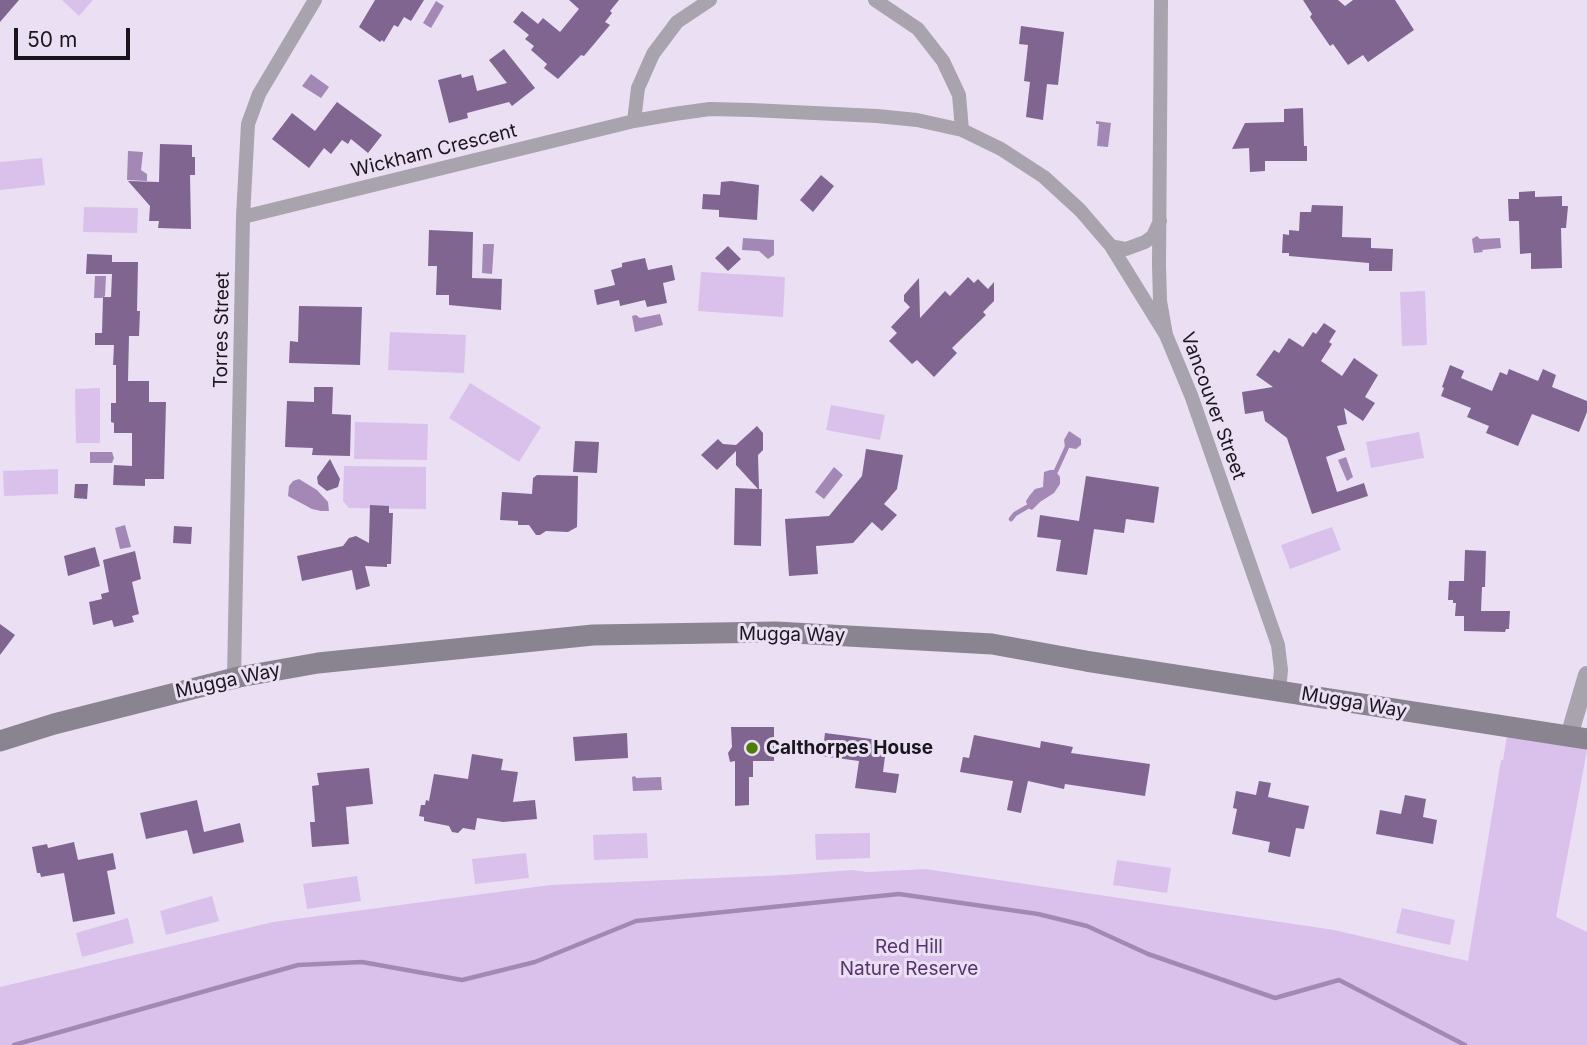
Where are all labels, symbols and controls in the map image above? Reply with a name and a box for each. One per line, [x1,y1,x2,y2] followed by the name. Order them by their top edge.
[18,14,133,58] scale bar
[27,27,77,52] text: 50 m
[349,119,519,183] street label: Wickham Crescent
[210,272,234,388] street label: Torres Street
[1176,329,1250,483] street label: Vancouver Street
[739,623,845,647] street label: Mugga Way
[174,659,282,703] street label: Mugga Way
[1300,683,1408,723] street label: Mugga Way
[766,737,933,759] place label: Calthorpes House
[744,740,760,756] marker: Calthorpes House
[840,936,978,980] park label: Red Hill Nature Reserve

